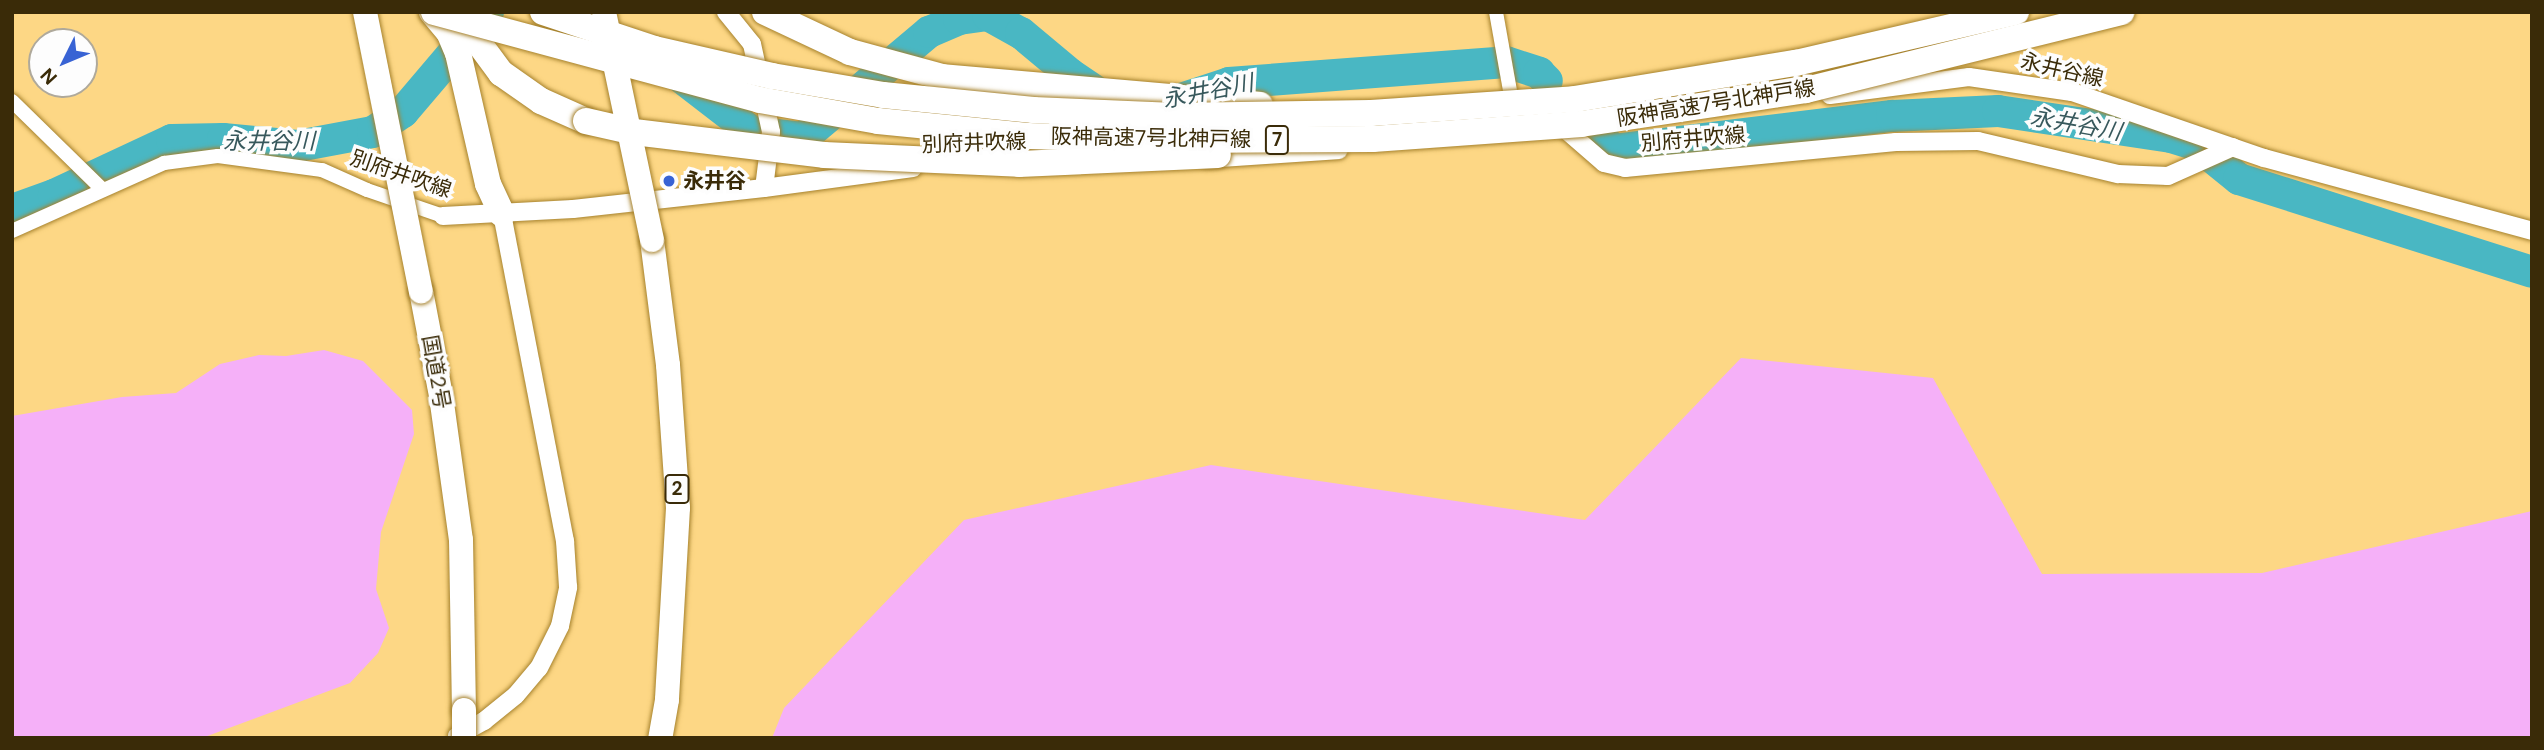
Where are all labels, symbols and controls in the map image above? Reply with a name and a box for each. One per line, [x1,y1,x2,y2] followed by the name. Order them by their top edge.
[28,28,98,98] north arrow
[2018,48,2106,92] street label: 永井谷線
[35,63,63,90] text: N
[1160,69,1256,113] water label: 永井谷川
[1615,75,1817,131] street label: 阪神高速7号北神戸線
[2028,102,2124,146] water label: 永井谷川
[1640,122,1746,156] street label: 別府井吹線
[1051,124,1251,152] street label: 阪神高速7号北神戸線
[1265,124,1289,156] road number: 7
[223,127,315,155] water label: 永井谷川
[921,129,1027,157] street label: 別府井吹線
[347,145,455,203] street label: 別府井吹線
[683,168,746,194] place label: 永井谷
[661,173,677,189] marker: 永井谷
[417,333,455,411] street label: 国道2号
[663,474,691,504] road number: 2

